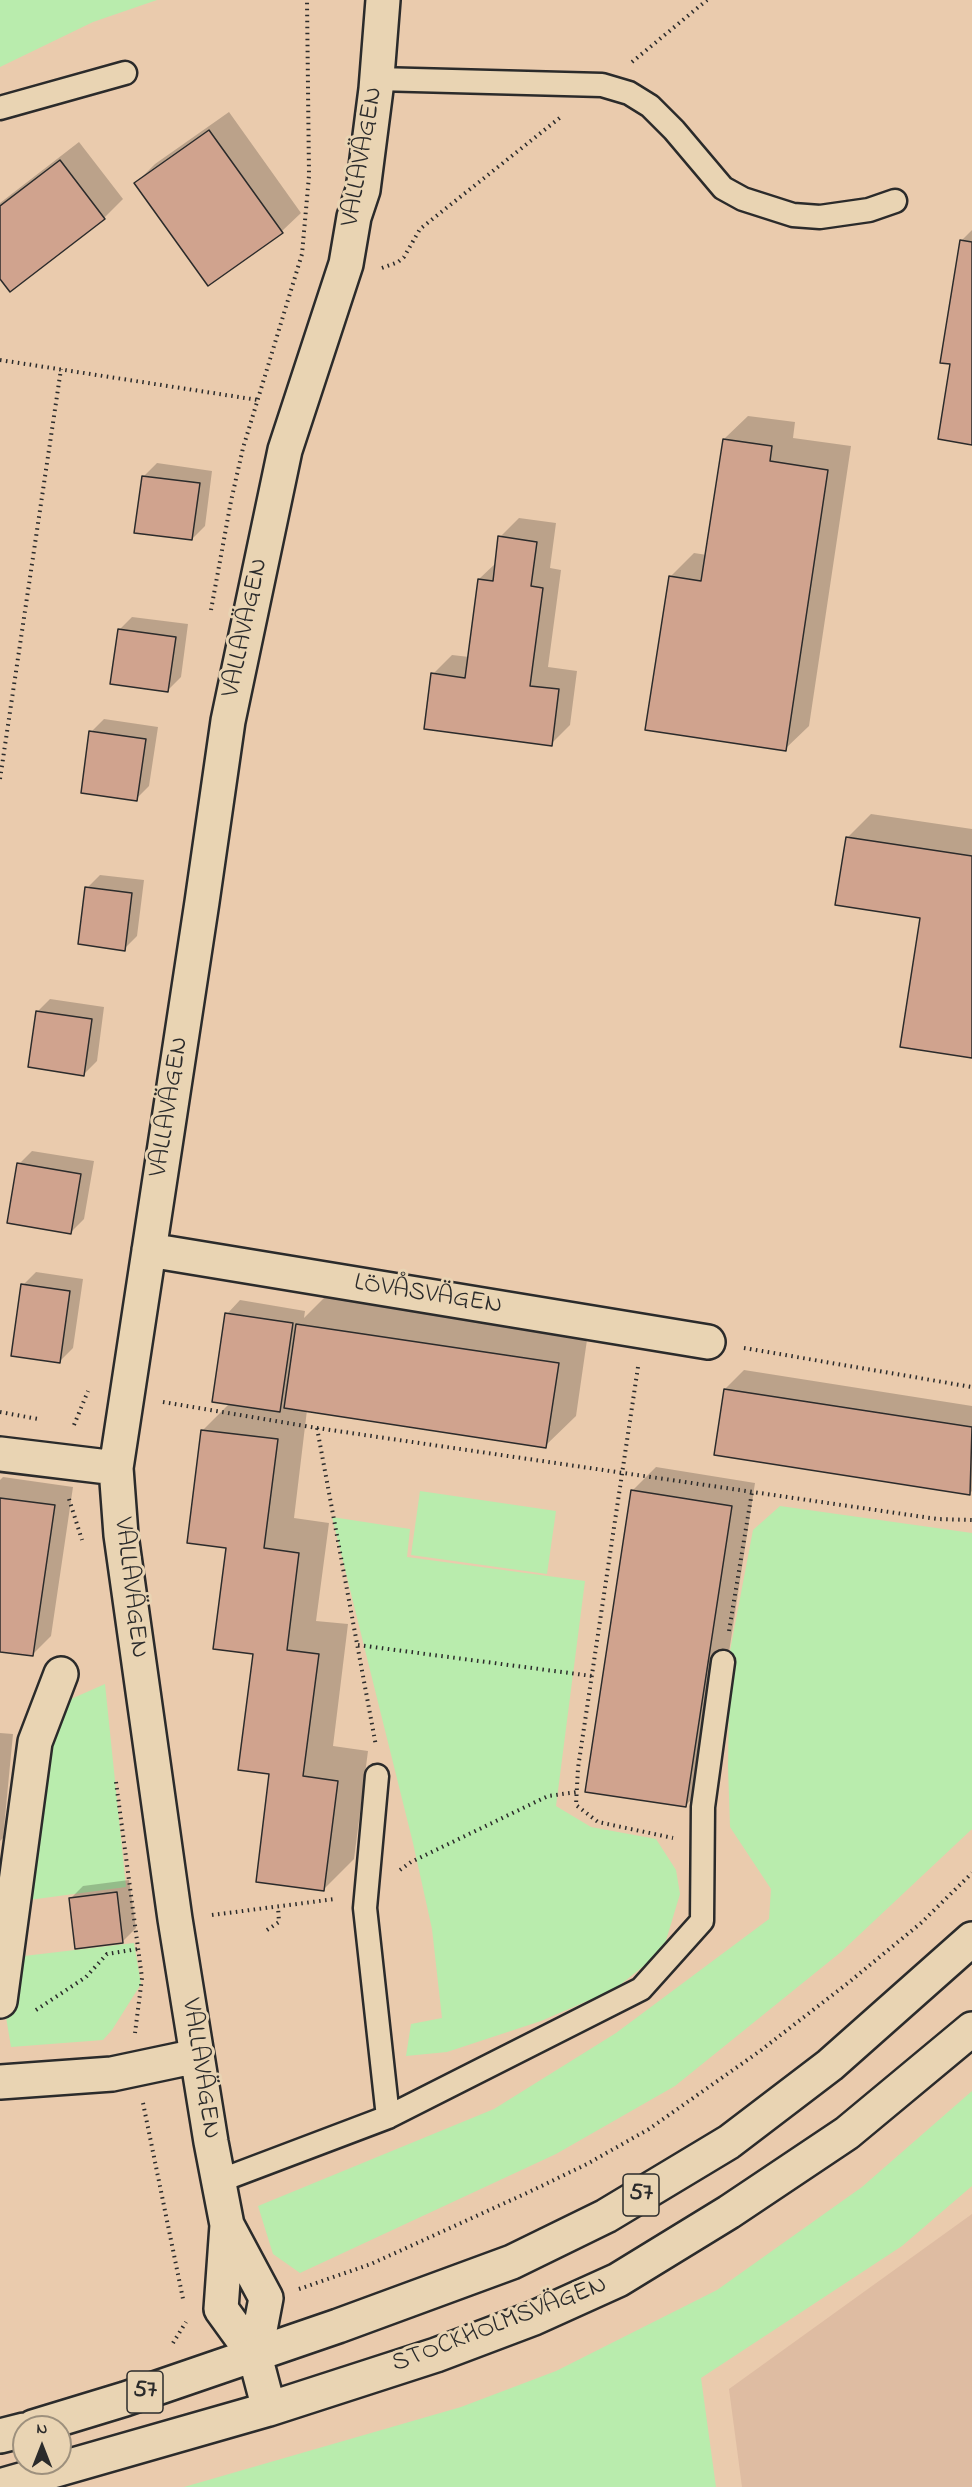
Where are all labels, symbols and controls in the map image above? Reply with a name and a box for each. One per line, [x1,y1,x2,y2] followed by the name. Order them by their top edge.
[336,85,392,229] street label: VALLAVÄGEN
[217,556,277,700] street label: VALLAVÄGEN
[145,1035,197,1179] street label: VALLAVÄGEN
[352,1269,504,1323] street label: LÖVÅSVÄGEN
[105,1516,153,1660] street label: VALLAVÄGEN
[173,1997,225,2141] street label: VALLAVÄGEN
[623,2174,659,2216] road number: 57
[388,2271,612,2381] street label: STOCKHOLMSVÄGEN
[127,2371,163,2413] road number: 57
[12,2415,72,2475] north arrow
[37,2417,47,2441] text: N

